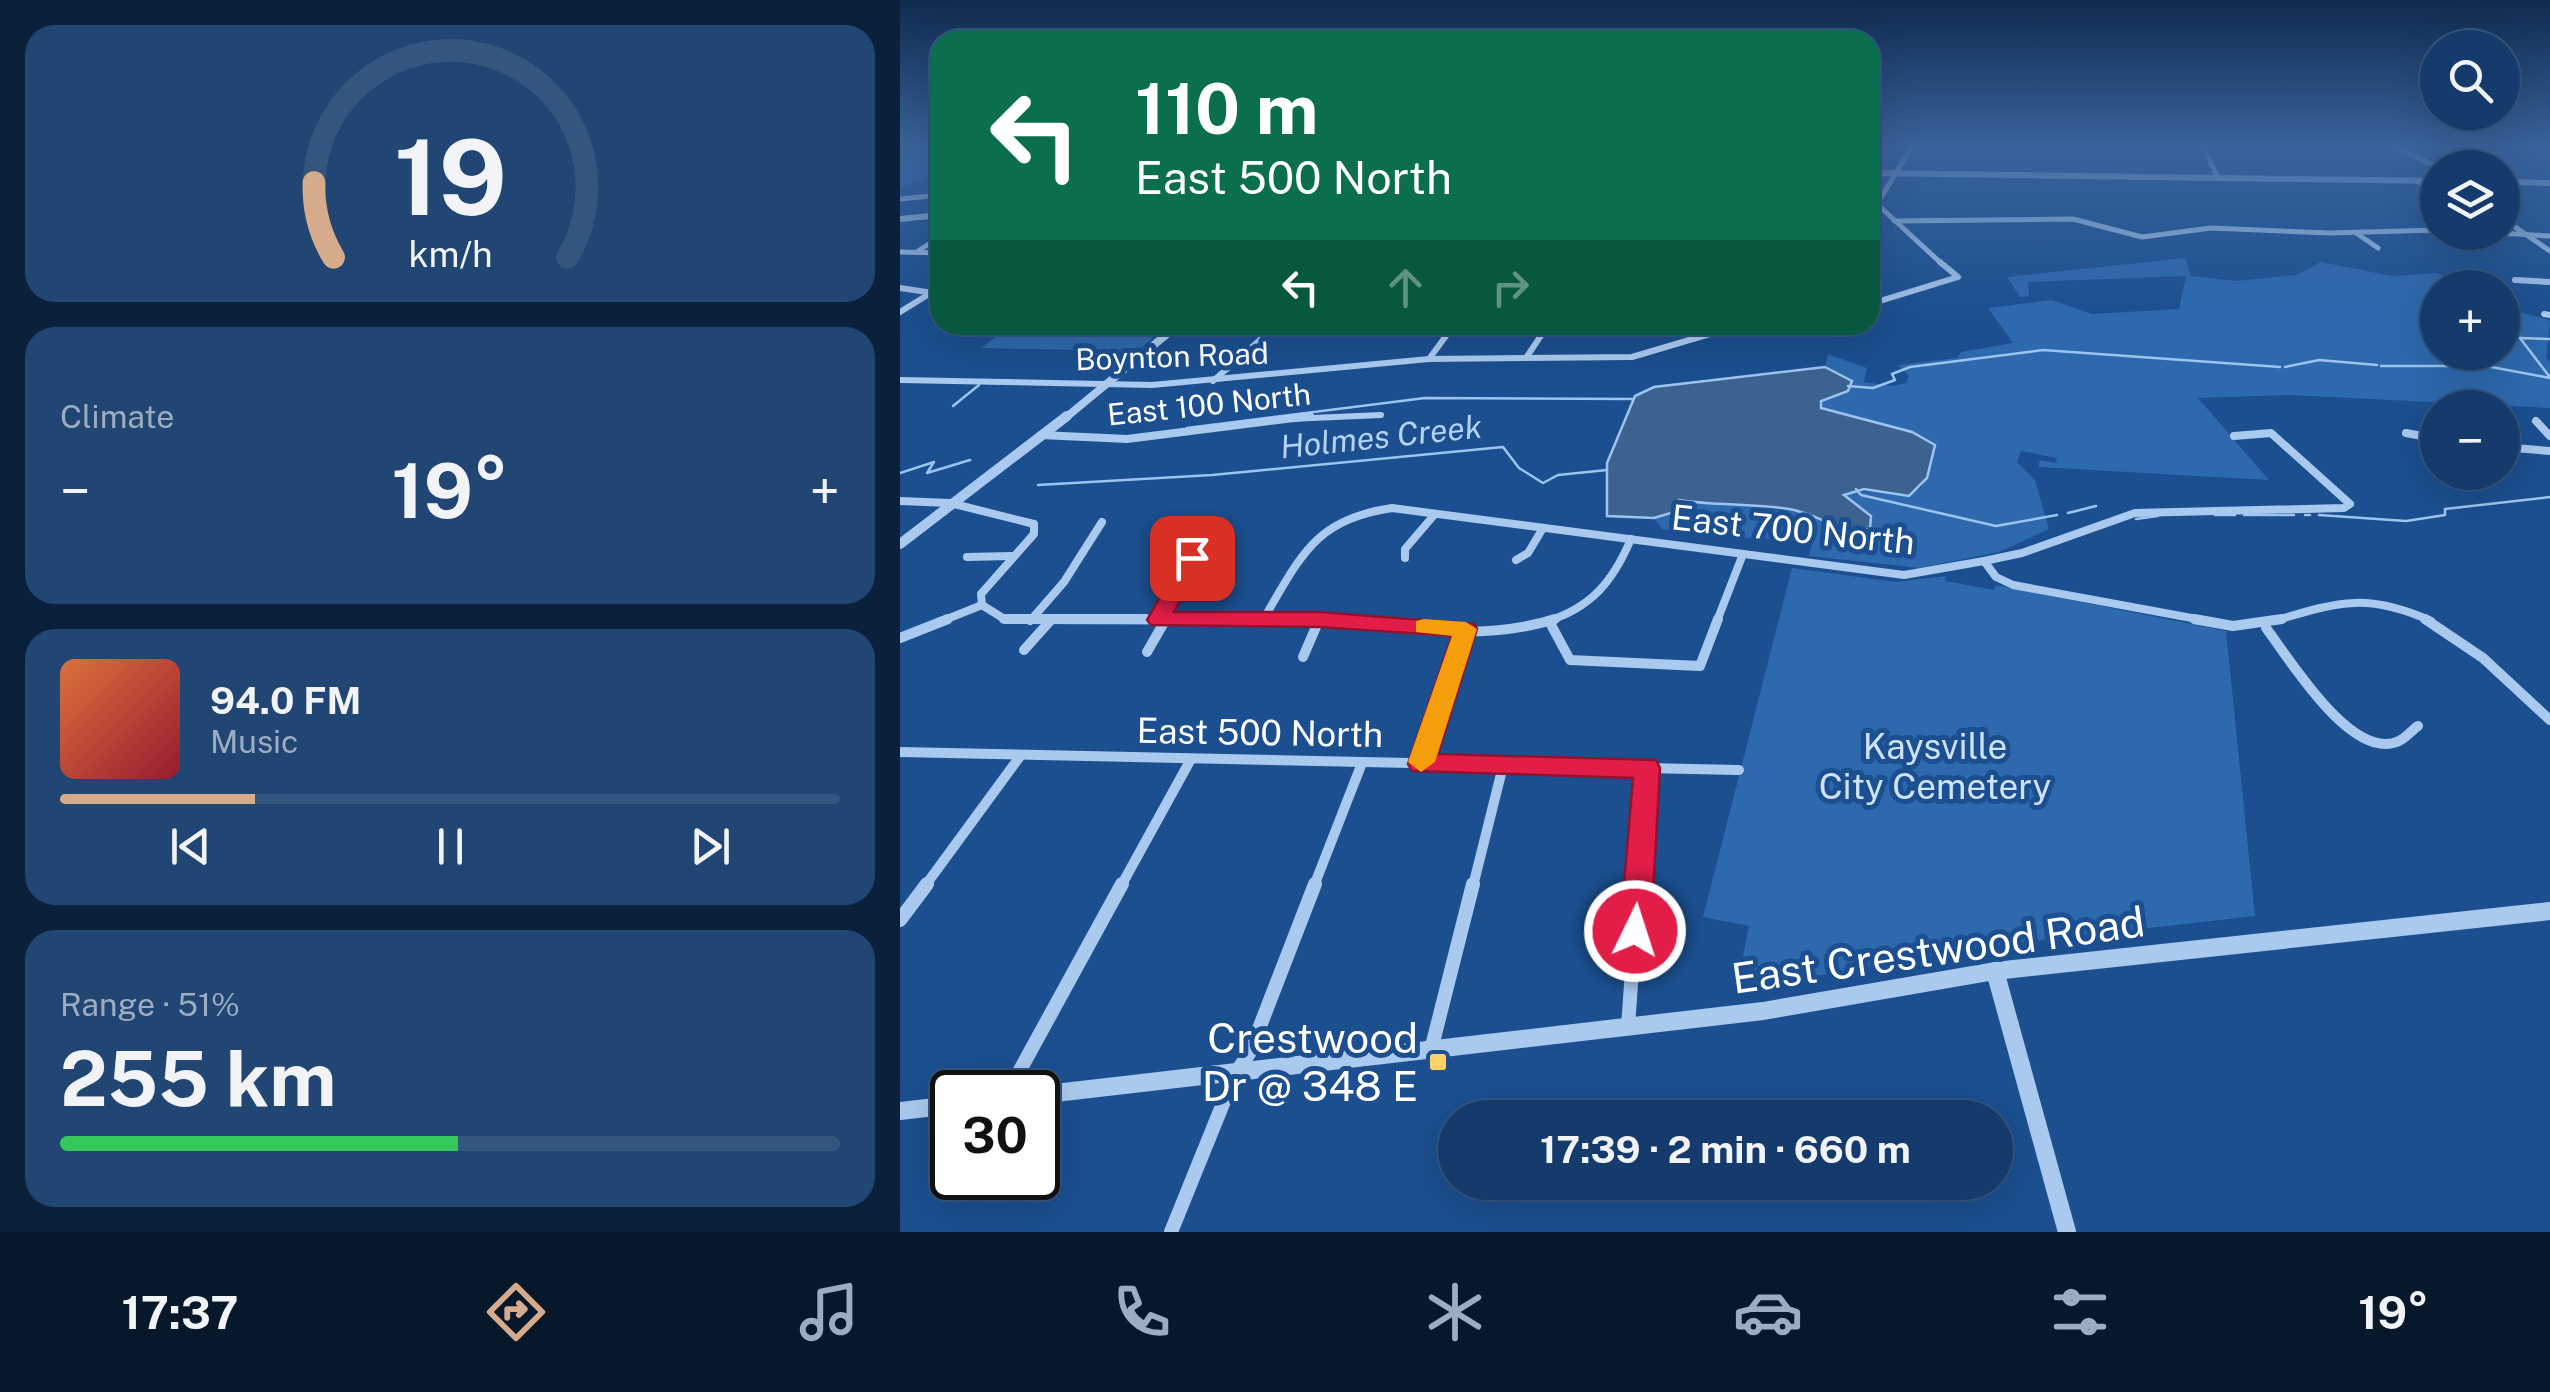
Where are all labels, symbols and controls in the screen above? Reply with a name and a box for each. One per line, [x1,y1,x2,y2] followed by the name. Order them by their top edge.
[2420,30,2520,490] map controls
[2420,30,2520,130] button: search
[1135,67,1319,150] text: 110 m
[970,70,1100,200] icon: left
[393,116,507,238] text: 19
[2420,150,2520,250] button: layers
[1135,151,1452,204] text: East 500 North
[408,233,492,275] text: km/h
[1273,260,1328,315] icon: left
[1378,260,1433,315] icon: ahead
[1483,260,1538,315] icon: right
[2420,270,2520,370] button: +
[1075,335,1269,377] street label: Boynton Road
[1105,375,1312,433] street label: East 100 North
[2420,390,2520,490] button: −
[60,398,174,435] text: Climate
[1278,407,1484,465] water label: Holmes Creek
[391,447,509,535] text: 19°
[60,459,91,523] text: −
[809,459,840,523] text: +
[1669,496,1917,563] street label: East 700 North
[1150,516,1235,601] pin
[1165,531,1220,586] icon: arrive
[210,678,361,723] text: 94.0 FM
[1136,710,1384,755] street label: East 500 North
[210,723,298,760] text: Music
[1819,726,2051,807] park label: Kaysville City Cemetery
[163,819,218,874] icon: previous
[423,819,478,874] icon: pause
[683,819,738,874] icon: next
[1583,879,1687,983] position arrow
[1728,896,2148,1003] street label: East Crestwood Road
[60,986,240,1023] text: Range · 51%
[1202,1013,1418,1110] place label: Crestwood Dr @ 348 E
[60,1035,336,1123] text: 255 km
[1427,1051,1449,1073] marker: Crestwood Dr @ 348 E
[930,1070,1060,1200] speed limit sign: 30
[1540,1127,1911,1172] text: 17:39 · 2 min · 660 m
[481,1277,551,1347] icon: directions
[794,1277,864,1347] icon: music
[1107,1277,1177,1347] icon: phone
[1420,1277,1490,1347] icon: climate
[1733,1277,1803,1347] icon: car
[2045,1277,2115,1347] icon: filters
[121,1286,238,1339] text: 17:37
[2358,1286,2429,1339] text: 19°

